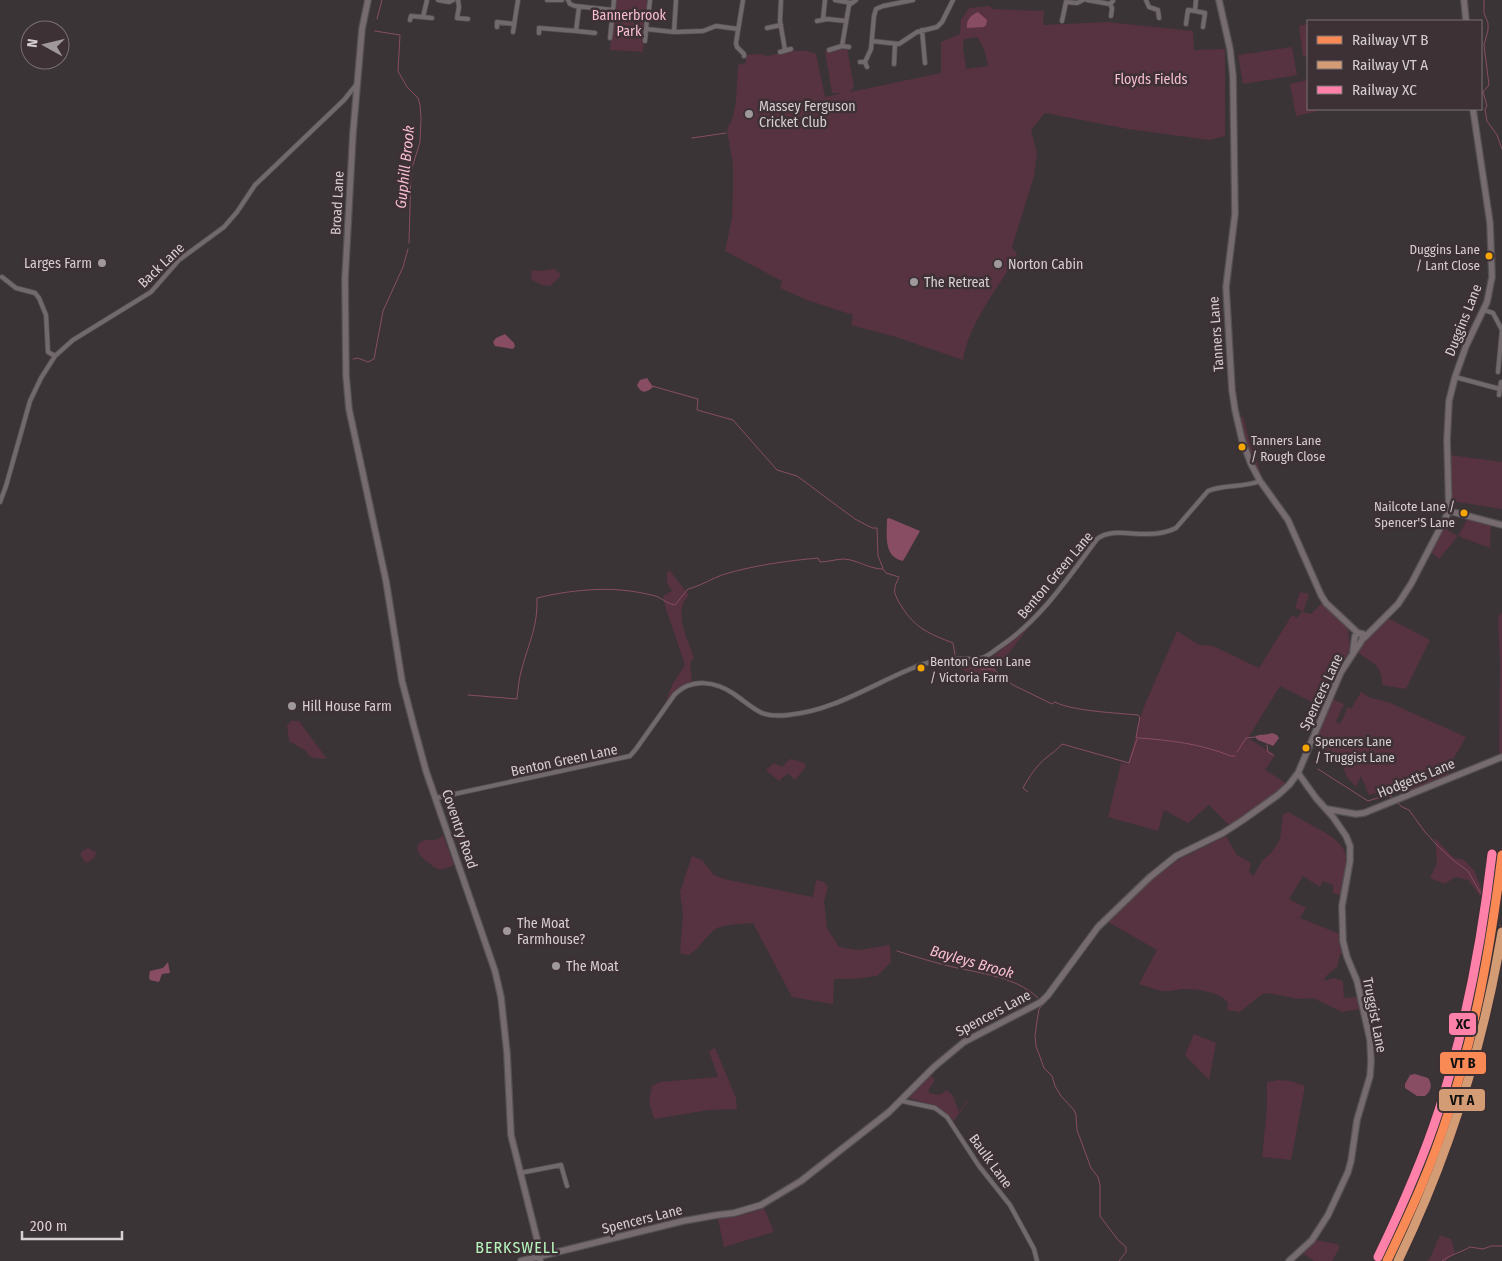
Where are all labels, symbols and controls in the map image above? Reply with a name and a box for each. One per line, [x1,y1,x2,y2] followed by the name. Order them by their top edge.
[592,7,667,40] park label: Bannerbrook Park
[20,20,70,70] north arrow
[1307,20,1482,110] legend
[1352,31,1428,49] text: Railway VT B
[24,38,42,49] text: N
[1352,56,1428,74] text: Railway VT A
[1114,71,1188,88] park label: Floyds Fields
[1352,81,1417,99] text: Railway XC
[759,98,856,131] place label: Massey Ferguson Cricket Club
[743,108,755,120] marker: Massey Ferguson Cricket Club
[392,124,418,209] water label: Guphill Brook
[327,170,348,236] street label: Broad Lane
[135,239,188,291] street label: Back Lane
[1409,242,1480,273] place label: Duggins Lane / Lant Close
[1484,251,1494,261] marker: Duggins Lane / Lant Close
[24,255,92,272] place label: Larges Farm
[1008,256,1083,273] place label: Norton Cabin
[96,257,108,269] marker: Larges Farm
[992,258,1004,270] marker: Norton Cabin
[924,274,990,291] place label: The Retreat
[908,276,920,288] marker: The Retreat
[1441,282,1486,359] street label: Duggins Lane
[1205,296,1228,372] street label: Tanners Lane
[1251,433,1325,464] place label: Tanners Lane / Rough Close
[1237,442,1247,452] marker: Tanners Lane / Rough Close
[1374,499,1455,530] place label: Nailcote Lane / Spencer'S Lane
[1459,508,1469,518] marker: Nailcote Lane / Spencer'S Lane
[1014,528,1097,622] street label: Benton Green Lane
[1296,651,1347,733] street label: Spencers Lane
[930,654,1031,685] place label: Benton Green Lane / Victoria Farm
[916,663,926,673] marker: Benton Green Lane / Victoria Farm
[302,698,392,715] place label: Hill House Farm
[286,700,298,712] marker: Hill House Farm
[1315,734,1395,765] place label: Spencers Lane / Truggist Lane
[509,741,619,780] street label: Benton Green Lane
[1301,743,1311,753] marker: Spencers Lane / Truggist Lane
[1375,755,1458,802] street label: Hodgetts Lane
[438,787,481,871] street label: Coventry Road
[517,915,585,948] place label: The Moat Farmhouse?
[501,925,513,937] marker: The Moat Farmhouse?
[928,941,1016,983] water label: Bayleys Brook
[566,958,619,975] place label: The Moat
[550,960,562,972] marker: The Moat
[1359,976,1390,1054] street label: Truggist Lane
[953,987,1034,1040] street label: Spencers Lane
[1448,1012,1477,1036] line badge: XC
[1455,1016,1471,1033] text: XC
[1439,1051,1487,1075] line badge: VT B
[1450,1055,1476,1072] text: VT B
[1438,1088,1486,1112] line badge: VT A
[1449,1092,1475,1109] text: VT A
[965,1131,1016,1192] street label: Baulk Lane
[600,1201,684,1238] street label: Spencers Lane
[22,1208,122,1240] scale bar
[30,1217,67,1235] text: 200 m
[475,1238,559,1257] district label: BERKSWELL

